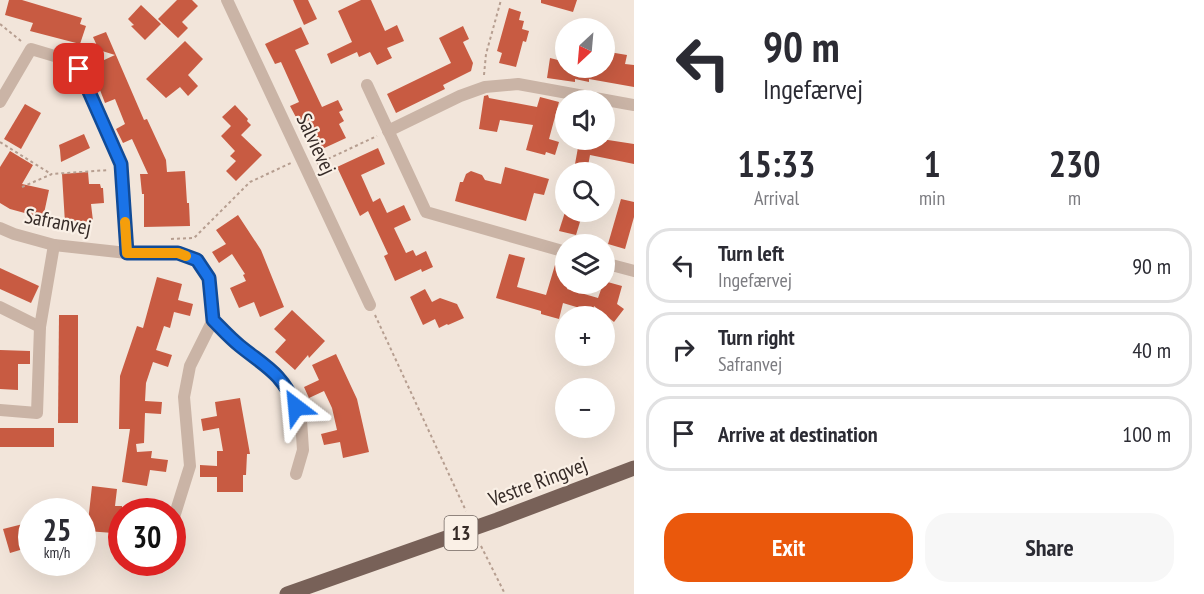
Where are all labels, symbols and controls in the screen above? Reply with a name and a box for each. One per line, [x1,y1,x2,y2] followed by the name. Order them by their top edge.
[555,18,615,78] north arrow
[555,18,615,438] map controls
[763,19,840,74] text: 90 m
[664,24,742,102] icon: left
[53,43,104,94] pin
[62,52,95,85] icon: arrive
[763,72,863,106] text: Ingefærvej
[555,90,615,150] button: sound
[291,109,342,179] street label: Salvievej
[738,140,815,187] text: 15:33
[923,140,941,187] text: 1
[1049,140,1100,187] text: 230
[555,162,615,222] button: search
[754,185,799,211] text: Arrival
[919,185,945,211] text: min
[1068,185,1081,211] text: m
[22,202,94,241] street label: Safranvej
[555,234,615,294] button: layers
[718,239,784,267] text: Turn left
[667,249,700,282] icon: left
[1132,252,1171,280] text: 90 m
[718,267,792,293] text: Ingefærvej
[555,306,615,366] button: +
[718,323,795,351] text: Turn right
[667,333,700,366] icon: right
[1132,336,1171,364] text: 40 m
[718,351,782,377] text: Safranvej
[264,375,328,439] position arrow
[555,378,615,438] button: −
[667,417,700,450] icon: arrive
[718,420,878,448] text: Arrive at destination
[1122,420,1171,448] text: 100 m
[484,450,591,513] street label: Vestre Ringvej
[108,498,186,576] speed limit sign: 30
[43,510,71,549] text: 25
[664,513,913,582] button: Exit
[925,513,1174,582] button: Share
[444,516,478,550] road number: 13
[44,543,70,562] text: km/h

